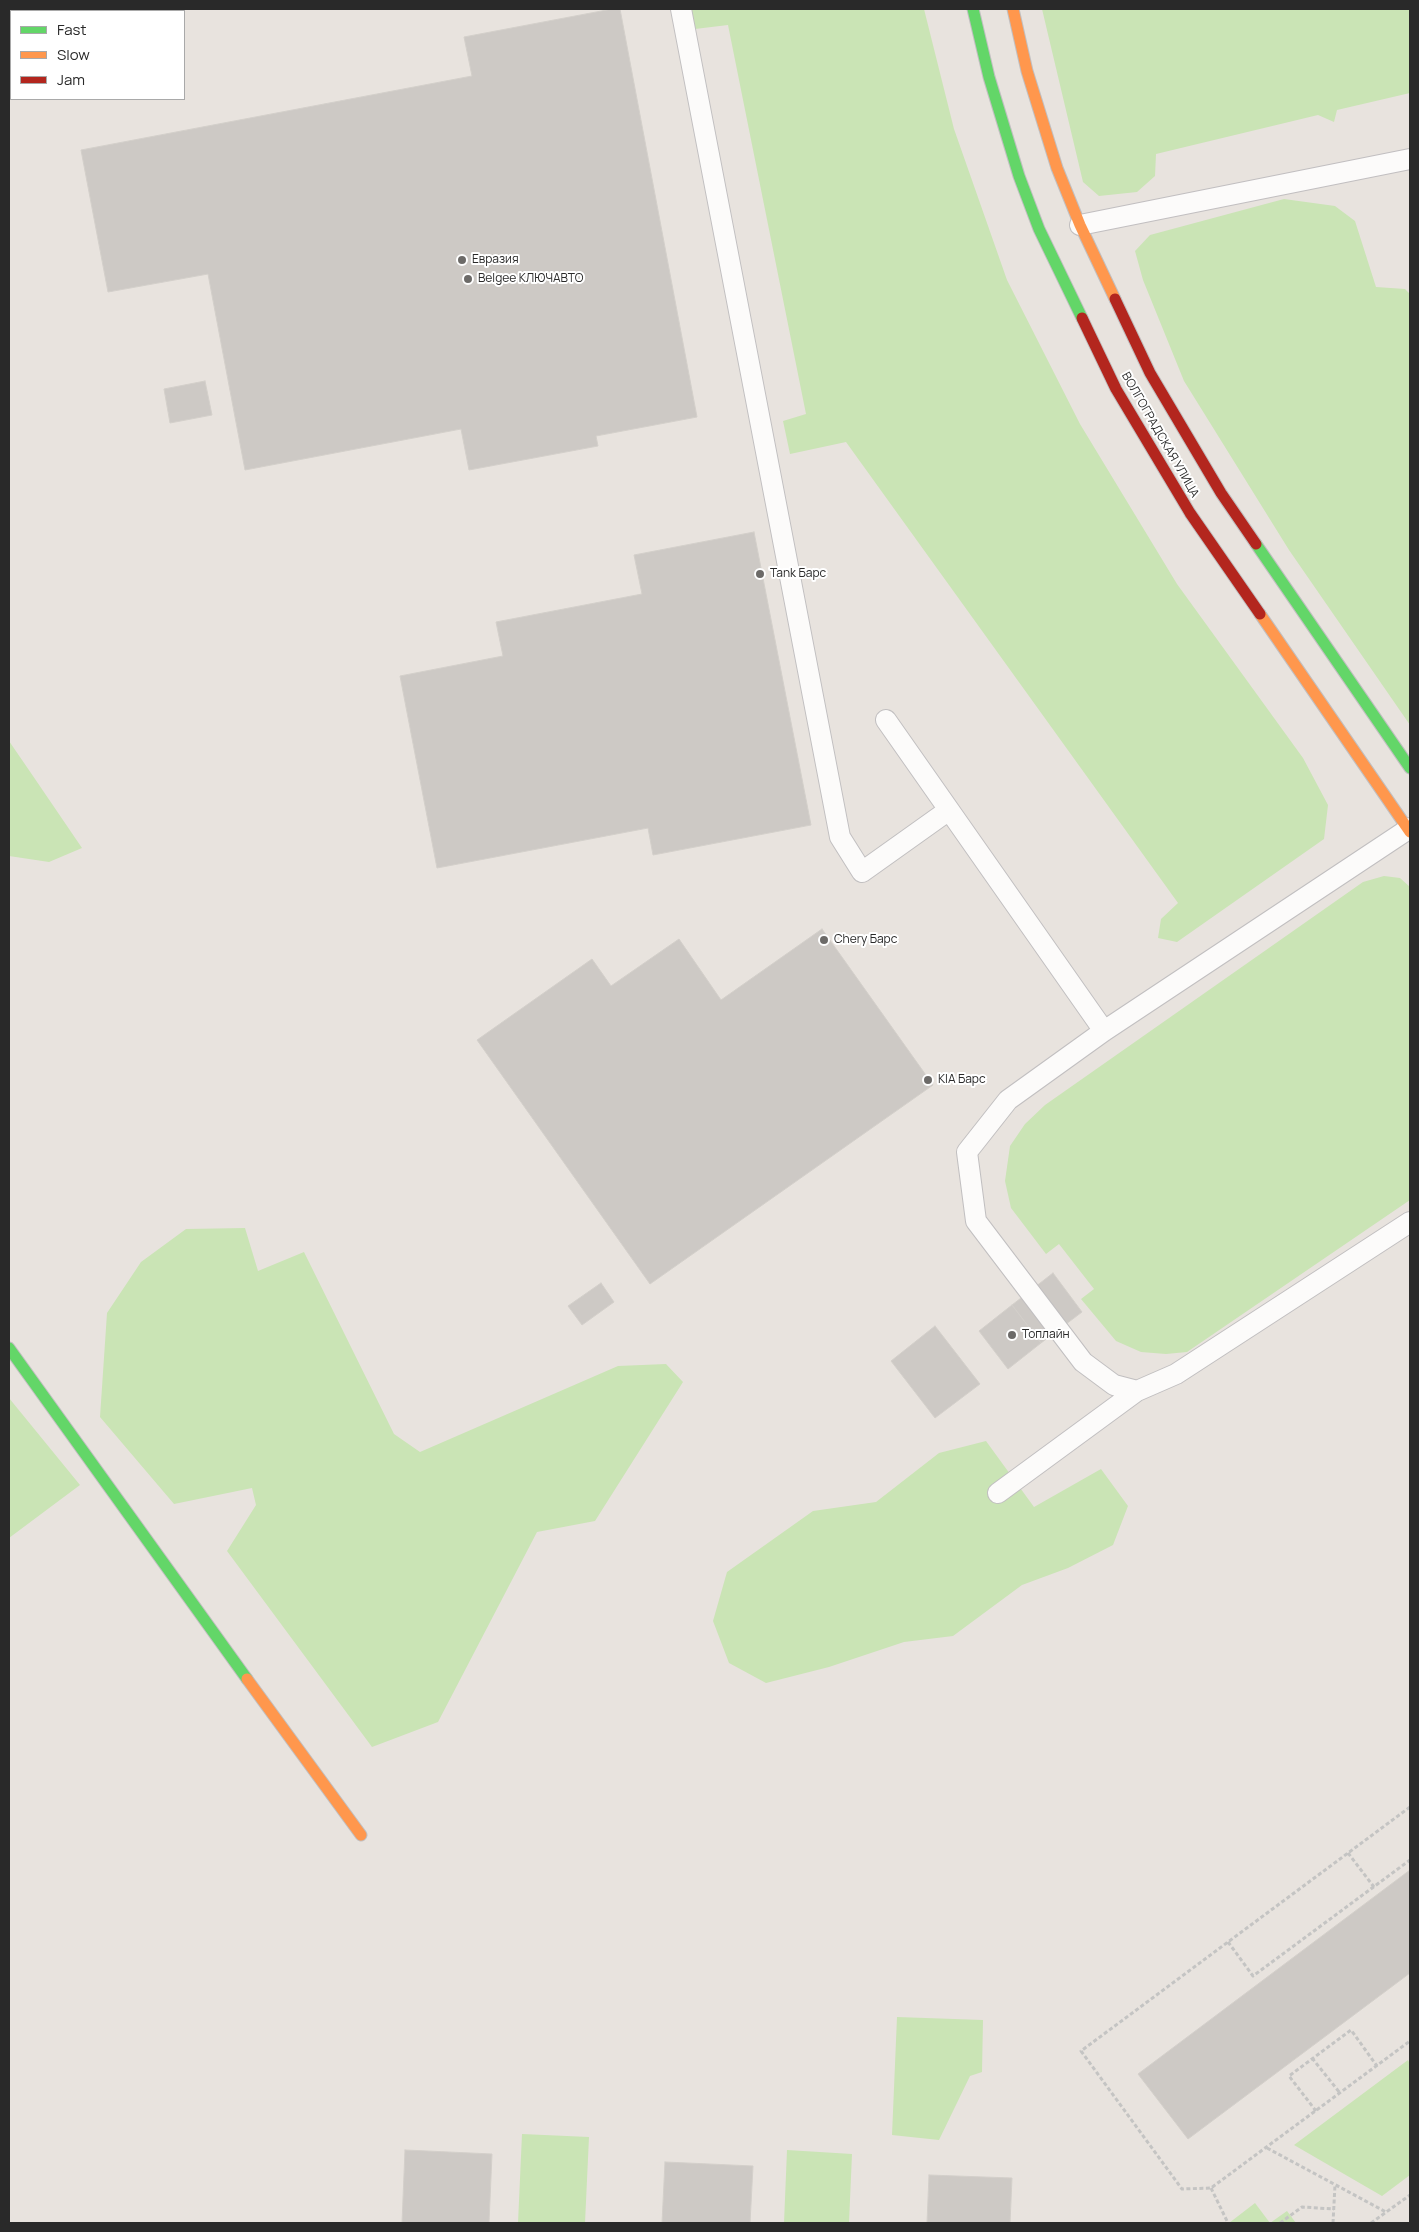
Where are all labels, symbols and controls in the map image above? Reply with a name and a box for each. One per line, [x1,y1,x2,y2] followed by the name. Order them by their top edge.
[10,10,185,100] legend
[57,19,86,40] text: Fast
[57,44,90,65] text: Slow
[57,69,85,90] text: Jam
[472,253,519,267] place label: Евразия
[456,254,468,266] marker: Евразия
[478,272,584,286] place label: Belgee КЛЮЧАВТО
[462,273,474,285] marker: Belgee КЛЮЧАВТО
[1118,370,1202,500] street label: ВОЛГОГРАДСКАЯ УЛИЦА
[770,567,826,581] place label: Tank Барс
[754,568,766,580] marker: Tank Барс
[834,933,897,947] place label: Chery Барс
[818,934,830,946] marker: Chery Барс
[938,1073,986,1087] place label: KIA Барс
[922,1074,934,1086] marker: KIA Барс
[1022,1328,1070,1342] place label: Топлайн
[1006,1329,1018,1341] marker: Топлайн

